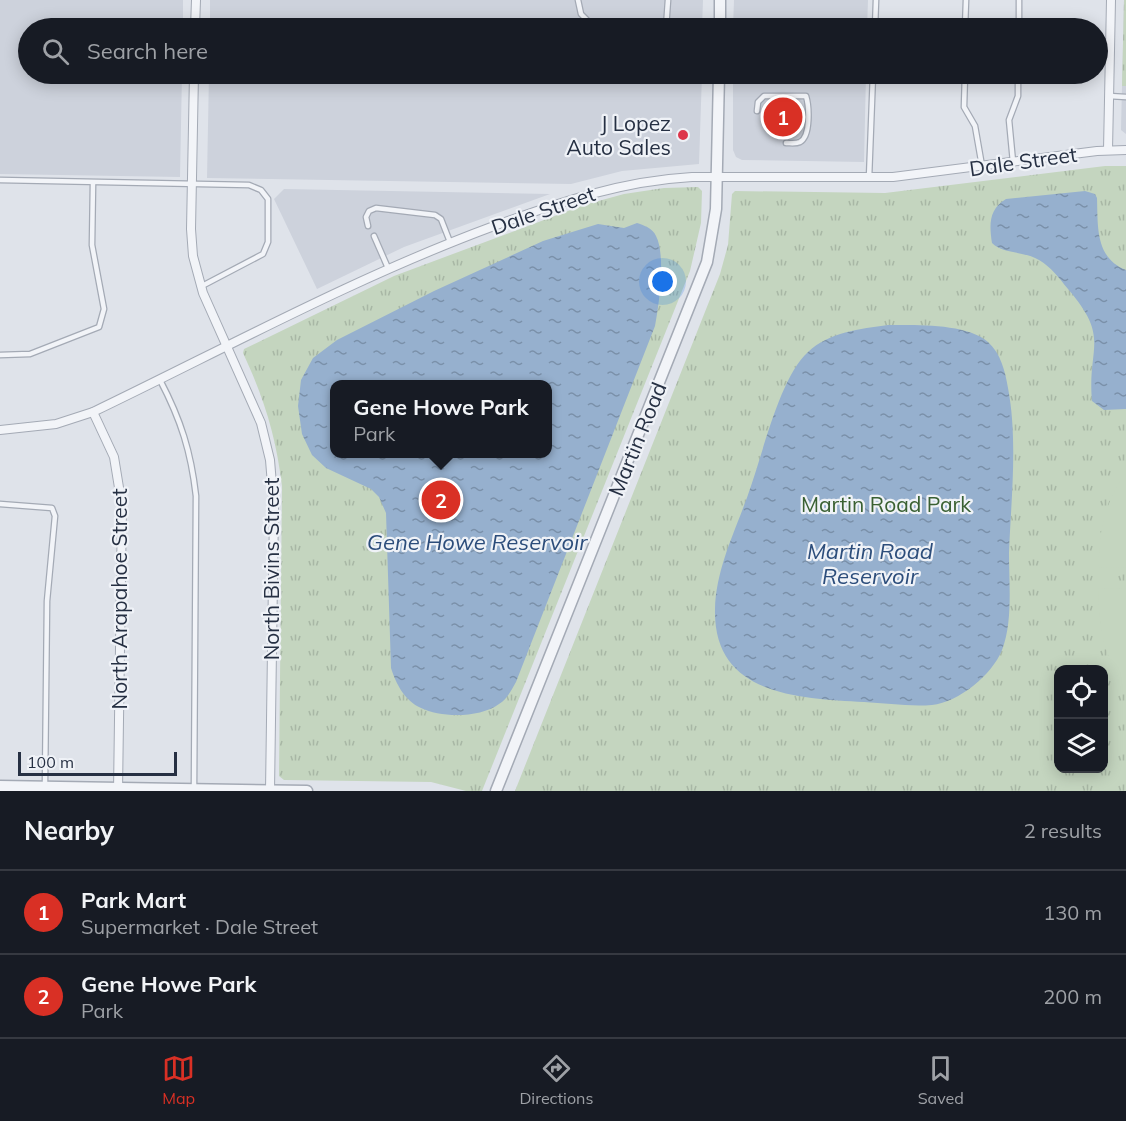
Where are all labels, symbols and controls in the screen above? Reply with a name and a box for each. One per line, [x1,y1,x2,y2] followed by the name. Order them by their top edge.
[18,18,1108,84] search box
[39,35,72,68] icon: search
[87,37,208,65] text: Search here
[764,94,802,140] pin: 1
[566,110,671,160] place label: J Lopez Auto Sales
[676,128,690,142] marker: J Lopez Auto Sales
[968,141,1078,181] street label: Dale Street
[488,180,598,240] street label: Dale Street
[648,267,677,296] your location
[602,378,672,500] street label: Martin Road
[330,380,552,458] popup
[353,393,529,421] text: Gene Howe Park
[353,421,395,446] text: Park
[258,478,284,660] street label: North Bivins Street
[422,478,460,522] pin: 2
[106,488,132,710] street label: North Arapahoe Street
[801,491,971,517] park label: Martin Road Park
[367,528,588,556] water label: Gene Howe Reservoir
[807,537,934,590] water label: Martin Road Reservoir
[1054,665,1108,773] map controls
[1054,665,1108,719] button: locate
[1054,719,1108,773] button: layers
[18,749,177,776] scale bar
[27,752,74,772] text: 100 m
[24,814,114,847] text: Nearby
[1024,818,1102,843] text: 2 results
[81,886,186,914] text: Park Mart
[38,900,50,925] text: 1
[1043,900,1102,925] text: 130 m
[81,914,318,939] text: Supermarket · Dale Street
[81,970,256,998] text: Gene Howe Park
[38,984,50,1009] text: 2
[1043,984,1102,1009] text: 200 m
[81,998,123,1023] text: Park
[162,1052,195,1108] tab: Map
[519,1052,593,1108] tab: Directions
[918,1052,964,1108] tab: Saved

